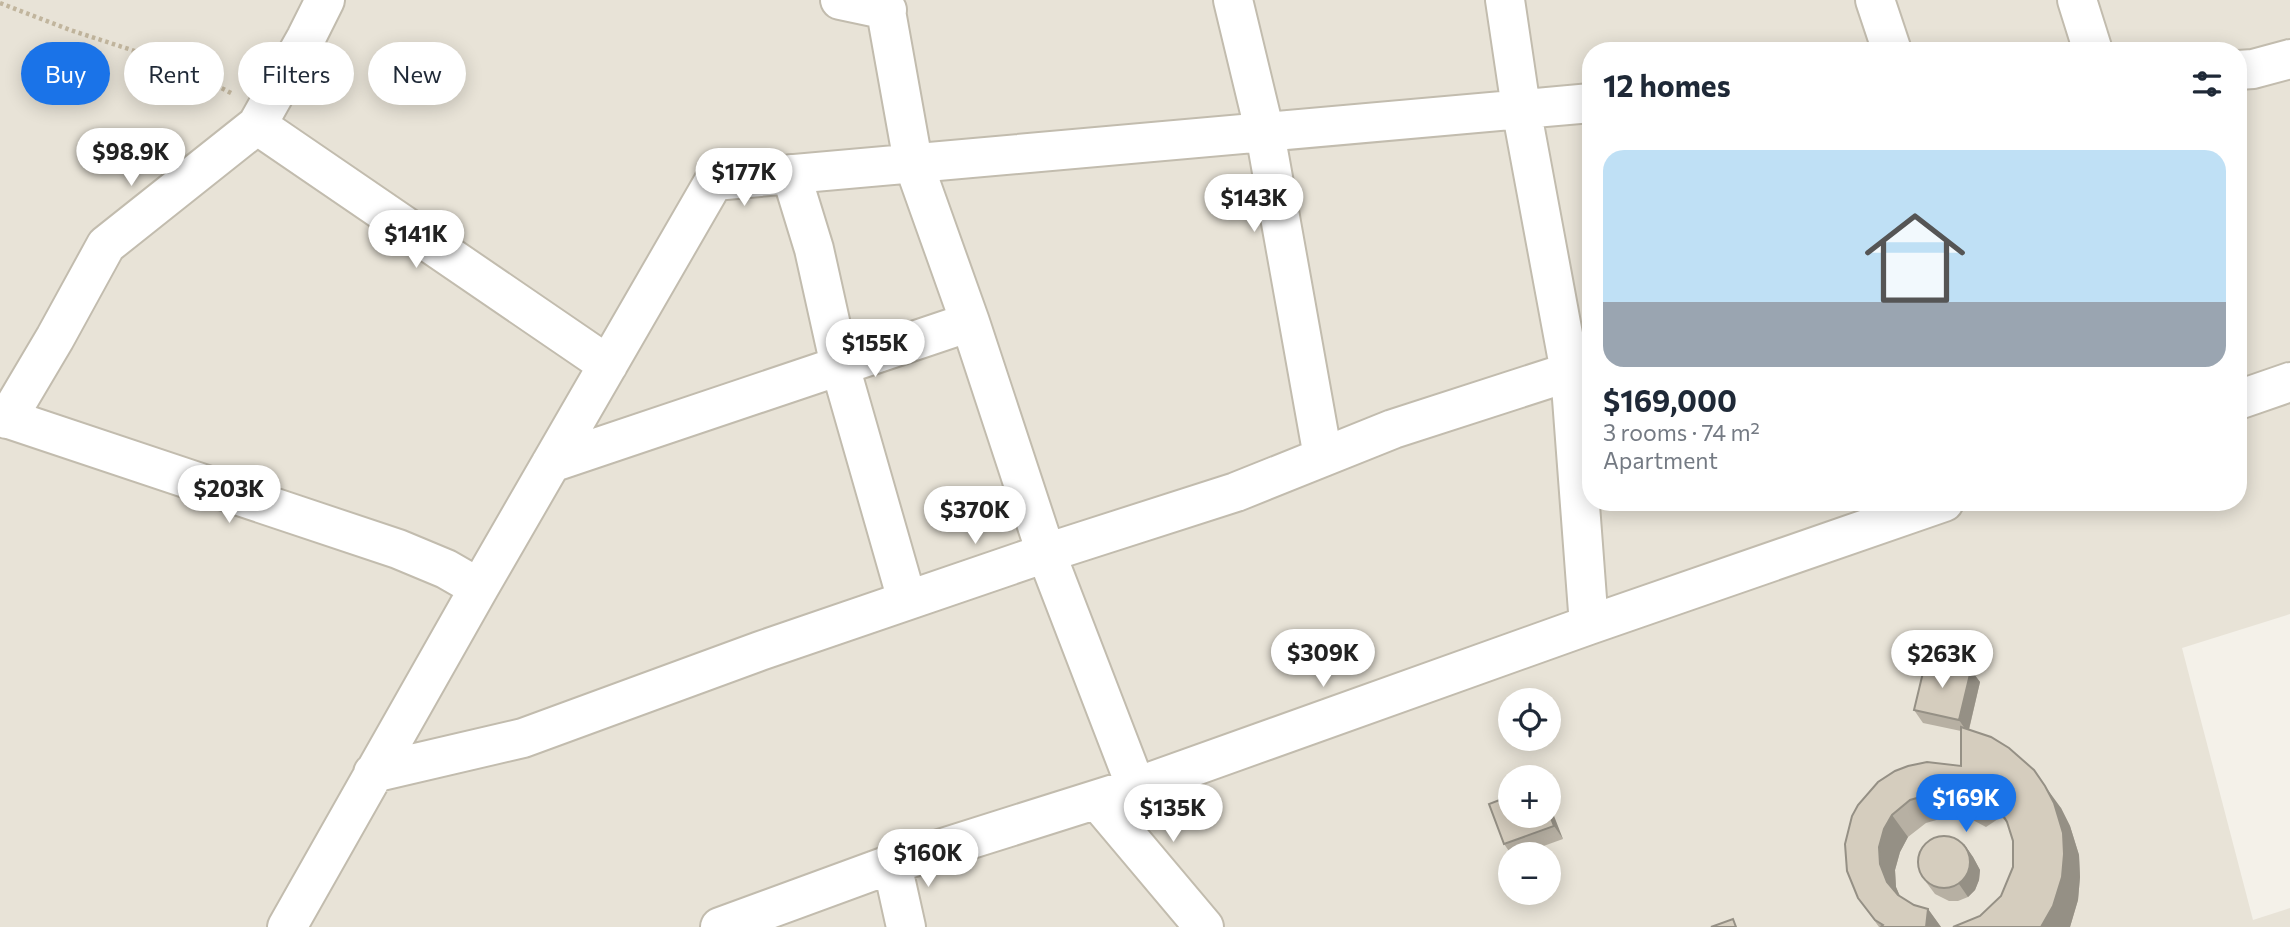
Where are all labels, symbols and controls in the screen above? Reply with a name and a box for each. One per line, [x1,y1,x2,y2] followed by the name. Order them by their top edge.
[21,42,110,105] chip: Buy
[124,42,224,105] chip: Rent
[238,42,354,105] chip: Filters
[368,42,466,105] chip: New
[2188,65,2226,103] icon: filters
[1603,66,1731,103] text: 12 homes
[74,128,188,188] pin: $98.9K
[92,137,170,165] text: $98.9K
[695,148,793,208] pin: $177K
[712,157,776,185] text: $177K
[1205,174,1303,234] pin: $143K
[1220,183,1288,211] text: $143K
[1852,195,1978,321] icon: home
[367,210,465,270] pin: $141K
[384,219,448,247] text: $141K
[826,320,924,379] pin: $155K
[842,328,908,356] text: $155K
[1603,381,1737,418] text: $169,000
[1603,418,1760,446] text: 3 rooms · 74 m²
[1603,446,1718,474] text: Apartment
[180,466,278,525] pin: $203K
[194,474,264,502] text: $203K
[926,486,1024,546] pin: $370K
[940,495,1010,523] text: $370K
[1274,630,1372,689] pin: $309K
[1893,630,1991,690] pin: $263K
[1287,638,1359,666] text: $309K
[1907,639,1977,667] text: $263K
[1498,688,1561,905] map controls
[1498,688,1561,751] button: locate
[1498,765,1561,828] button: +
[1917,774,2015,834] pin: $169K
[1932,783,2000,811] text: $169K
[1124,784,1222,844] pin: $135K
[1140,793,1206,821] text: $135K
[879,830,977,889] pin: $160K
[893,838,963,866] text: $160K
[1498,842,1561,905] button: −

